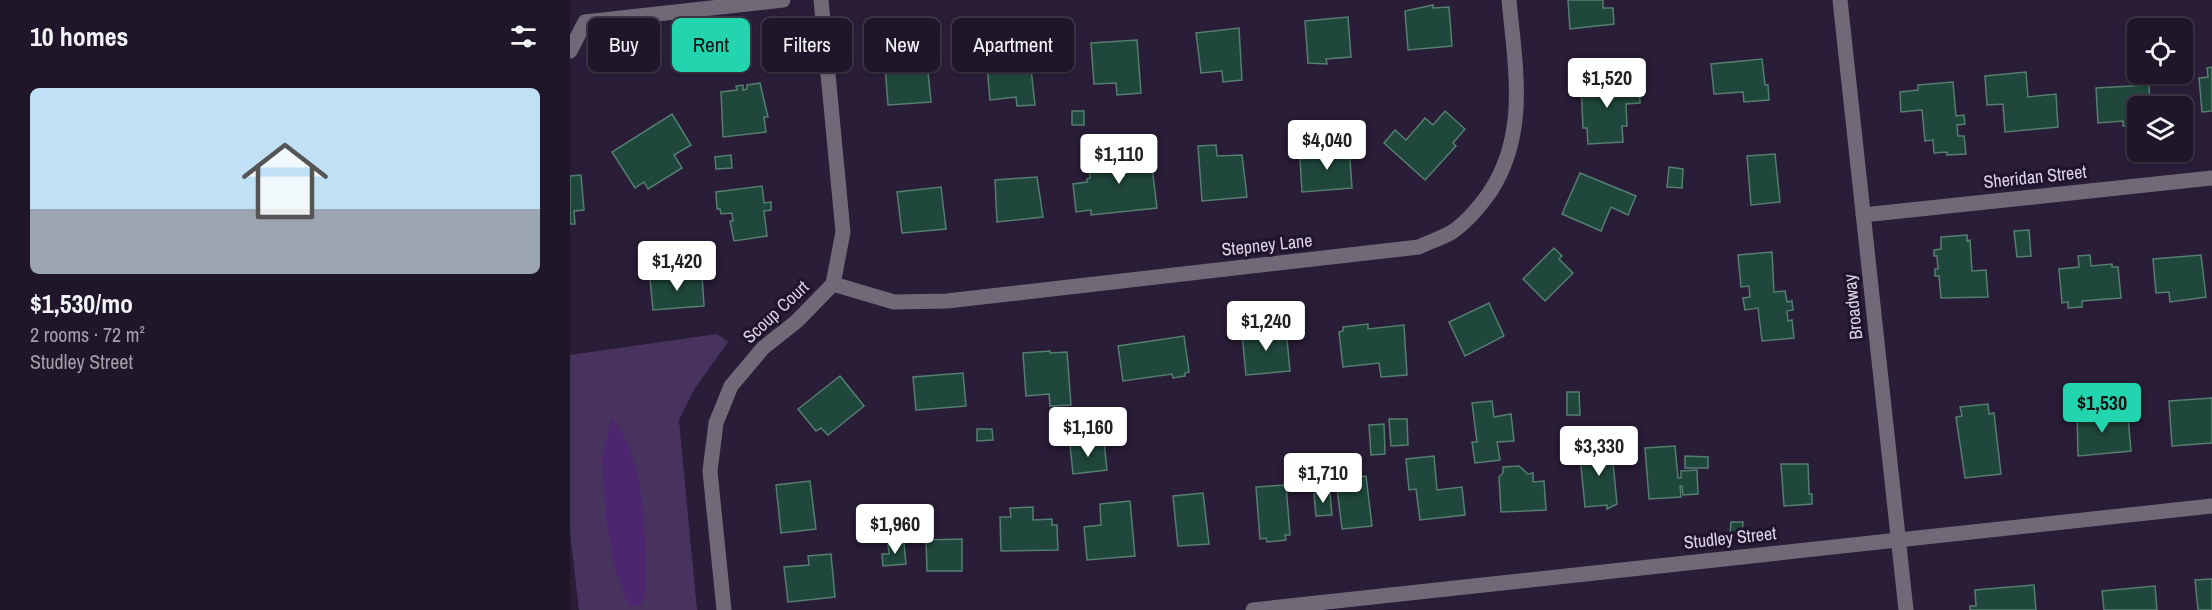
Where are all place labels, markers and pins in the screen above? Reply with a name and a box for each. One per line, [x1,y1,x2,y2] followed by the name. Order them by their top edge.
[1558,58,1656,109] pin: $1,520
[1278,120,1376,171] pin: $4,040
[1070,134,1168,185] pin: $1,110
[628,241,726,292] pin: $1,420
[1217,301,1315,352] pin: $1,240
[2053,383,2151,434] pin: $1,530
[1039,407,1137,458] pin: $1,160
[1550,426,1648,477] pin: $3,330
[1274,453,1372,504] pin: $1,710
[846,504,944,555] pin: $1,960

